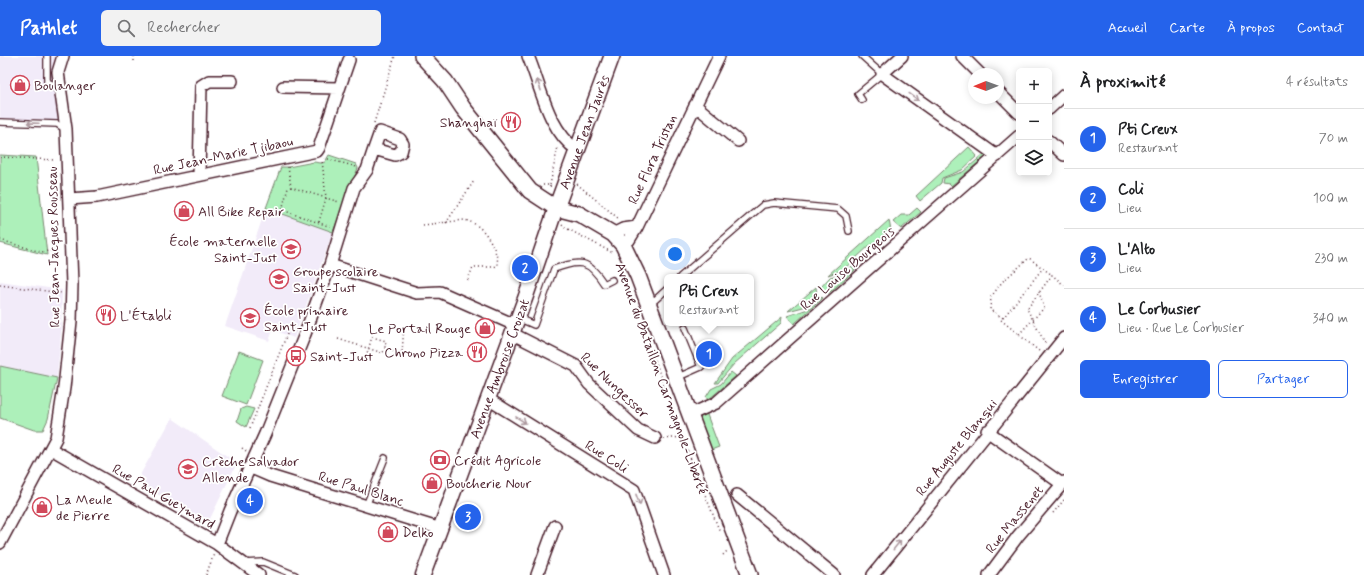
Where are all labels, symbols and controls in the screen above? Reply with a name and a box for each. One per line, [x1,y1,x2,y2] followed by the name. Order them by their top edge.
[101,10,381,46] search box
[20,16,77,41] text: Pathlet
[115,17,137,39] icon: search
[147,18,220,38] text: Rechercher
[1108,19,1147,37] text: Accueil
[1169,19,1205,37] text: Carte
[1227,19,1275,37] text: À propos
[1297,19,1344,37] text: Contact
[968,68,1004,104] north arrow
[1016,68,1052,176] map controls
[1016,68,1052,104] button: +
[1080,71,1165,93] text: À proximité
[556,73,614,192] street label: Avenue Jean Jaurès
[9,74,31,96] shop icon: Boulanger
[1286,74,1348,91] text: 4 résultats
[34,77,95,95] place label: Boulanger
[535,80,543,92] one-way arrow
[908,93,919,101] one-way arrow
[1016,104,1052,140] button: −
[500,111,522,133] restaurant icon: Shanghaï
[624,112,682,207] street label: Rue Flora Tristan
[440,114,497,132] place label: Shanghaï
[27,120,40,127] one-way arrow
[1118,120,1178,140] text: Pti Creux
[1090,130,1096,147] text: 1
[1319,130,1348,147] text: 70 m
[152,132,295,180] street label: Rue Jean-Marie Tjibaou
[1016,140,1052,176] button: layers
[1118,140,1178,157] text: Restaurant
[44,166,64,328] street label: Rue Jean-Jacques Rousseau
[1118,180,1144,200] text: Coli
[1090,190,1096,207] text: 2
[1313,190,1348,207] text: 100 m
[173,200,195,222] shop icon: All Bike Repair
[1118,200,1142,217] text: Lieu
[198,203,284,221] place label: All Bike Repair
[797,223,899,315] street label: Rue Louise Bourgeois
[169,233,277,267] place label: École maternelle Saint-Just
[280,238,302,260] school or university icon: École maternelle Saint-Just
[1118,240,1155,260] text: L'Alto
[665,244,685,264] your location
[1090,250,1096,267] text: 3
[1314,250,1348,267] text: 230 m
[512,253,538,283] pin: 2
[611,260,711,497] street label: Avenue du Bataillon Carmagnole-Liberté
[1118,260,1142,277] text: Lieu
[293,263,379,297] place label: Groupe scolaire Saint-Just
[268,268,290,290] school or university icon: Groupe scolaire Saint-Just
[664,274,754,326] popup
[679,282,738,302] text: Pti Creux
[466,297,534,441] street label: Avenue Ambroise Croizat
[1118,300,1200,320] text: Le Corbusier
[264,302,349,336] place label: École primaire Saint-Just
[679,302,739,319] text: Restaurant
[95,304,117,326] restaurant icon: L'Établi
[120,307,172,325] place label: L'Établi
[239,307,261,329] school or university icon: École primaire Saint-Just
[1089,310,1097,327] text: 4
[1313,310,1348,327] text: 340 m
[474,317,496,339] shop icon: Le Portail Rouge
[369,320,471,338] place label: Le Portail Rouge
[1118,320,1244,337] text: Lieu · Rue Le Corbusier
[696,339,722,369] pin: 1
[466,341,488,363] restaurant icon: Chrono Pizza
[384,344,464,362] place label: Chrono Pizza
[285,345,307,367] bus stop icon: Saint-Just
[310,348,373,366] place label: Saint-Just
[576,349,653,424] street label: Rue Nungesser
[1080,360,1210,398] button: Enregistrer
[1218,360,1348,398] button: Partager
[912,395,1001,500] street label: Rue Auguste Blanqui
[515,416,526,424] one-way arrow
[581,436,632,477] street label: Rue Coli
[429,449,451,471] bank icon: Crédit Agricole
[454,452,541,471] place label: Crédit Agricole
[202,453,299,487] place label: Crèche Salvador Allende
[177,458,199,480] school or university icon: Crèche Salvador Allende
[109,460,218,534] street label: Rue Paul Gueymard
[316,467,406,511] street label: Rue Paul Blanc
[421,472,443,494] shop icon: Boucherie Nour
[446,475,532,493] place label: Boucherie Nour
[982,482,1048,557] street label: Rue Massenet
[237,486,263,516] pin: 4
[56,491,112,525] place label: La Meule de Pierre
[634,494,642,506] one-way arrow
[31,496,53,518] shop icon: La Meule de Pierre
[455,502,481,532] pin: 3
[377,521,399,543] shop icon: Delko
[402,524,434,542] place label: Delko
[893,539,902,550] one-way arrow

